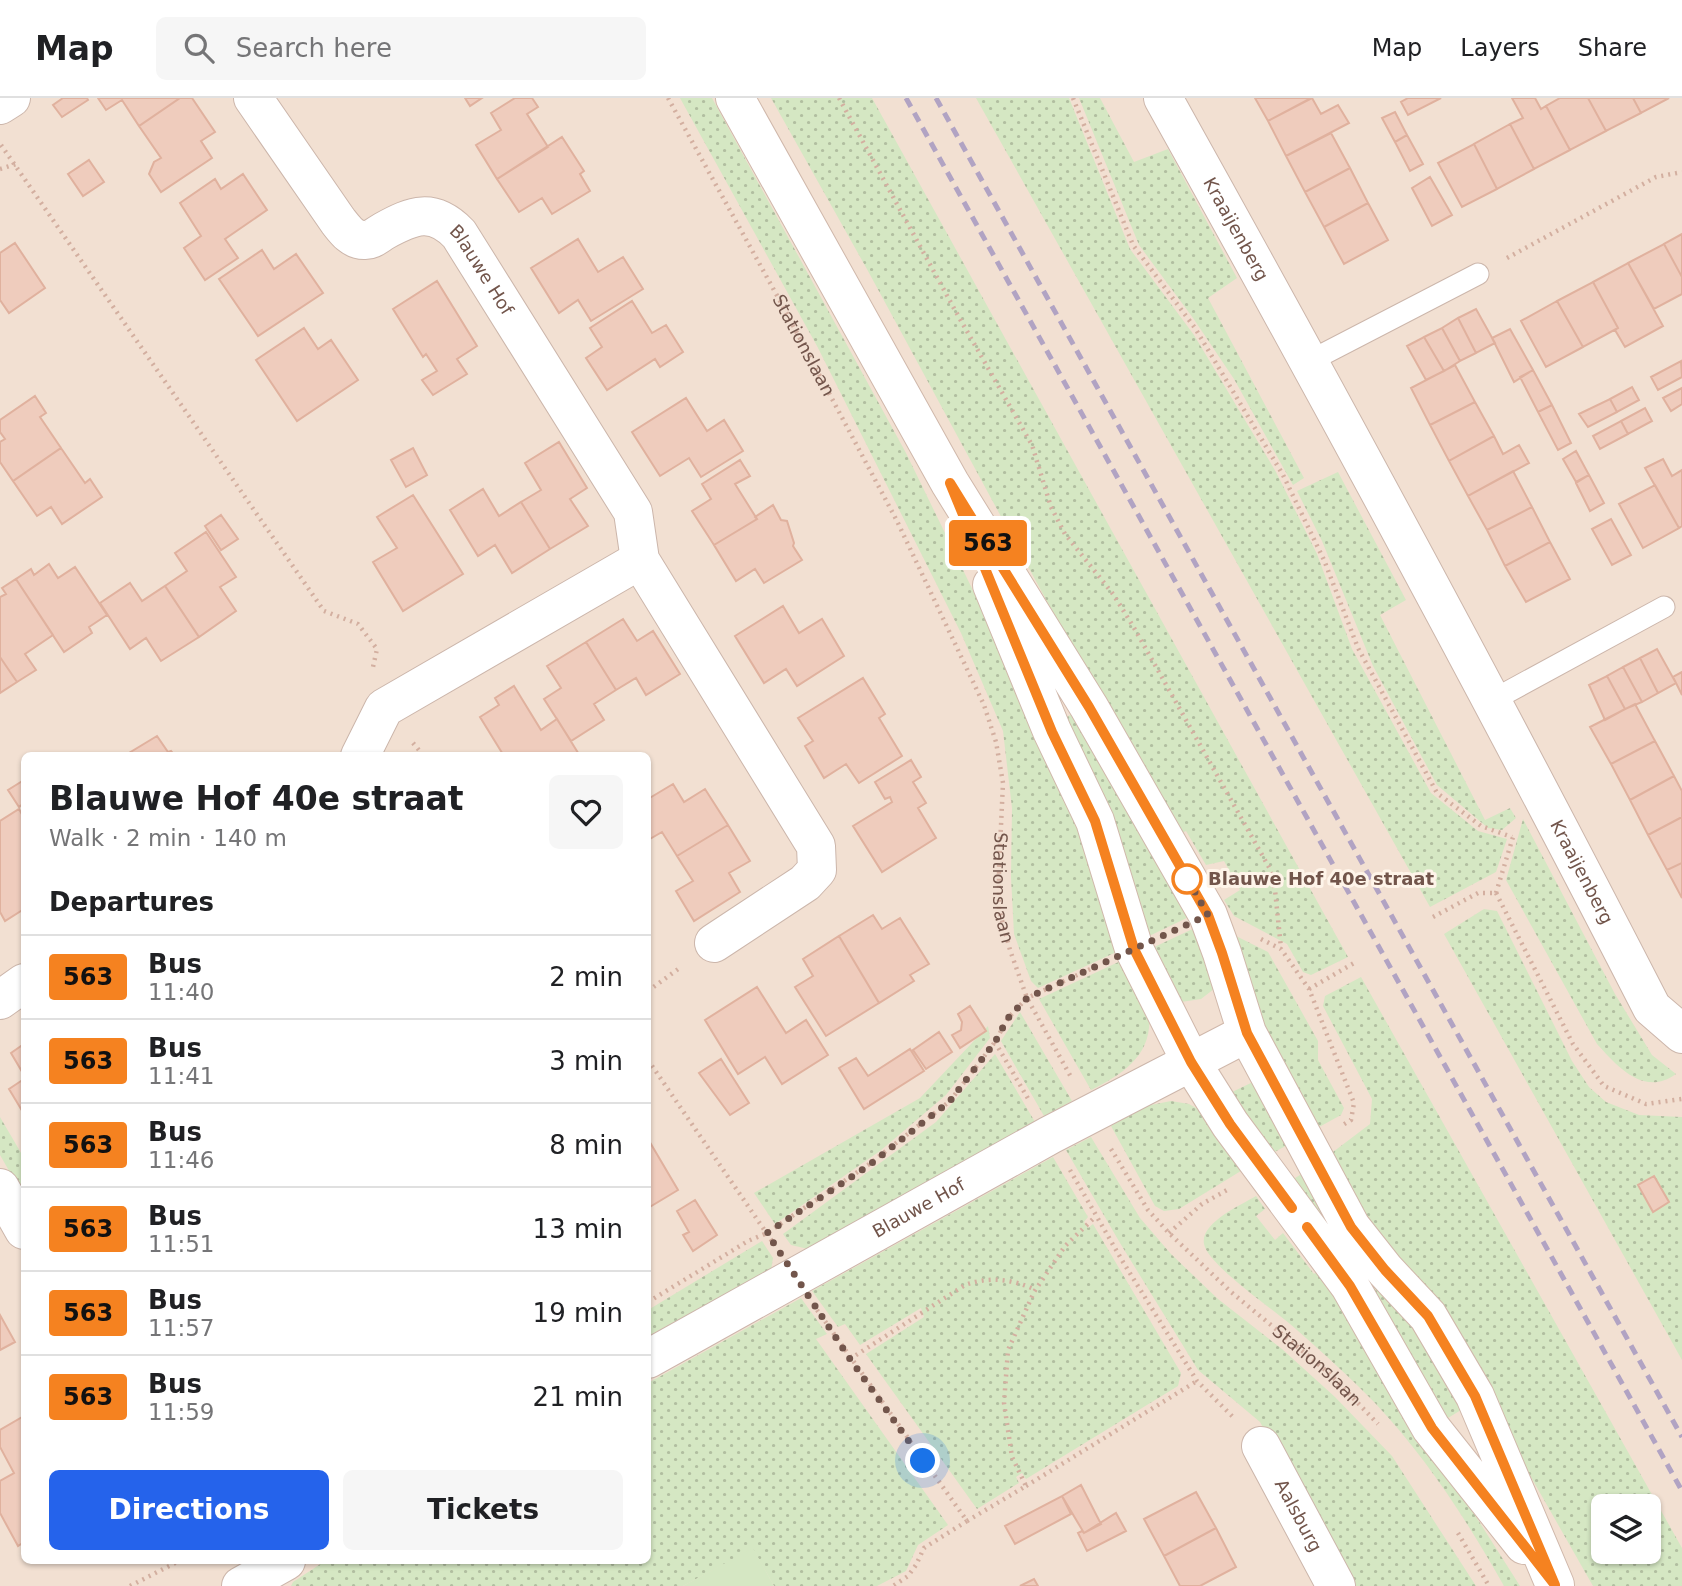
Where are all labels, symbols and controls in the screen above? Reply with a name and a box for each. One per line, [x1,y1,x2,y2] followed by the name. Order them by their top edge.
[156,17,646,80] search box
[35,29,114,68] text: Map
[180,29,218,67] icon: search
[236,33,392,63] text: Search here
[1372,34,1422,62] text: Map
[1460,34,1540,62] text: Layers
[1578,34,1647,62] text: Share
[1199,174,1273,284] street label: Kraaijenberg
[446,220,518,319] street label: Blauwe Hof
[768,291,840,399] street label: Stationslaan
[948,520,1028,566] line badge: 563
[963,529,1013,557] text: 563
[549,775,623,849] button: heart
[49,779,464,818] text: Blauwe Hof 40e straat
[1546,816,1618,928] street label: Kraaijenberg
[49,825,287,851] text: Walk · 2 min · 140 m
[989,831,1019,945] street label: Stationslaan
[1172,864,1202,894] marker: Blauwe Hof 40e straat
[1208,868,1434,889] place label: Blauwe Hof 40e straat
[49,887,214,917] text: Departures
[148,949,202,979] text: Bus
[549,962,623,992] text: 2 min
[63,963,113,991] text: 563
[148,979,214,1005] text: 11:40
[148,1033,202,1063] text: Bus
[549,1046,623,1076] text: 3 min
[63,1047,113,1075] text: 563
[148,1063,214,1089] text: 11:41
[148,1117,202,1147] text: Bus
[549,1130,623,1160] text: 8 min
[63,1131,113,1159] text: 563
[148,1147,214,1173] text: 11:46
[869,1173,969,1242] street label: Blauwe Hof
[148,1201,202,1231] text: Bus
[533,1214,623,1244] text: 13 min
[63,1215,113,1243] text: 563
[148,1231,214,1257] text: 11:51
[148,1285,202,1315] text: Bus
[533,1298,623,1328] text: 19 min
[63,1299,113,1327] text: 563
[148,1315,214,1341] text: 11:57
[1269,1320,1366,1410] street label: Stationslaan
[148,1369,202,1399] text: Bus
[533,1382,623,1412] text: 21 min
[63,1383,113,1411] text: 563
[148,1399,214,1425] text: 11:59
[905,1443,940,1478] your location
[49,1470,329,1550] button: Directions
[343,1470,623,1550] button: Tickets
[1271,1476,1327,1555] street label: Aalsburg
[1591,1494,1661,1564] map controls
[1591,1494,1661,1564] button: layers

